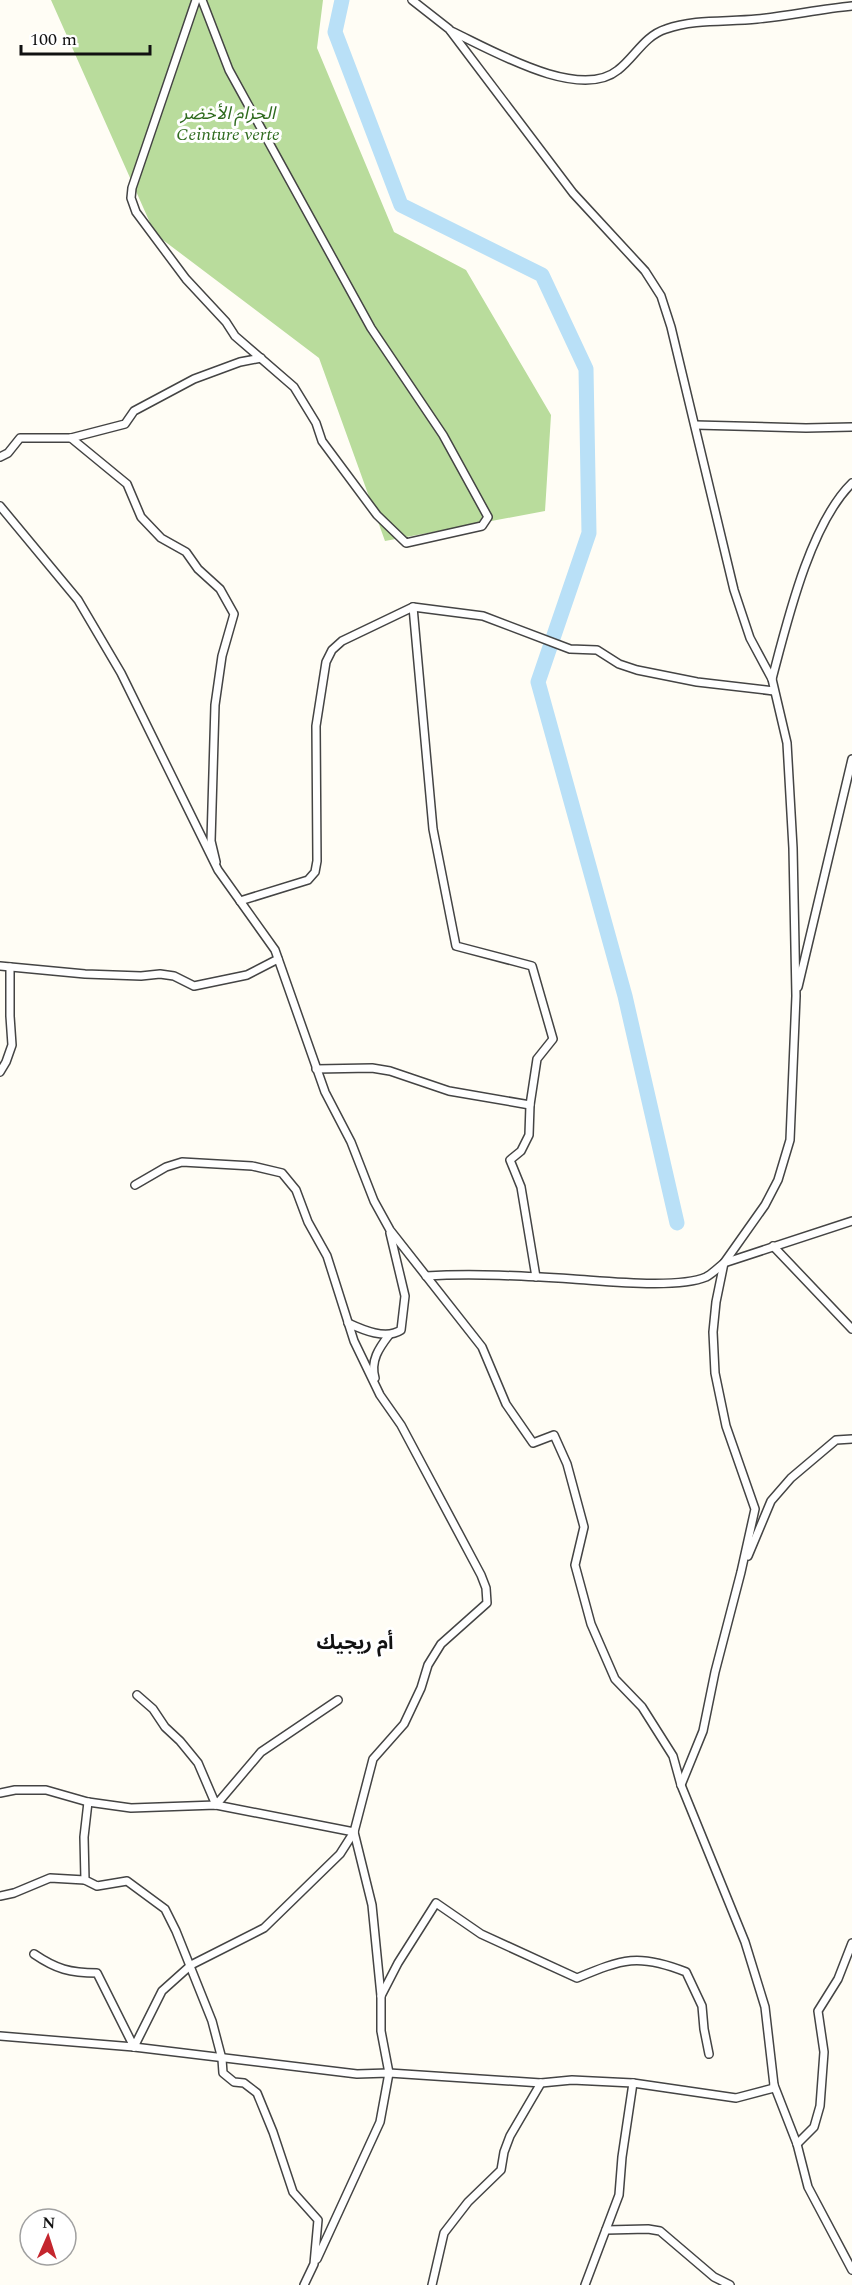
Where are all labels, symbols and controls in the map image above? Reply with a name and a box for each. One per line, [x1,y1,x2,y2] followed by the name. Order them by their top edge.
[21,18,150,56] scale bar
[30,26,77,53] text: 100 m
[176,100,280,148] park label: الحزام الأخضر Ceinture verte
[317,1628,393,1658] district label: أم ريجيك
[18,2207,78,2267] north arrow
[42,2211,56,2235] text: N

